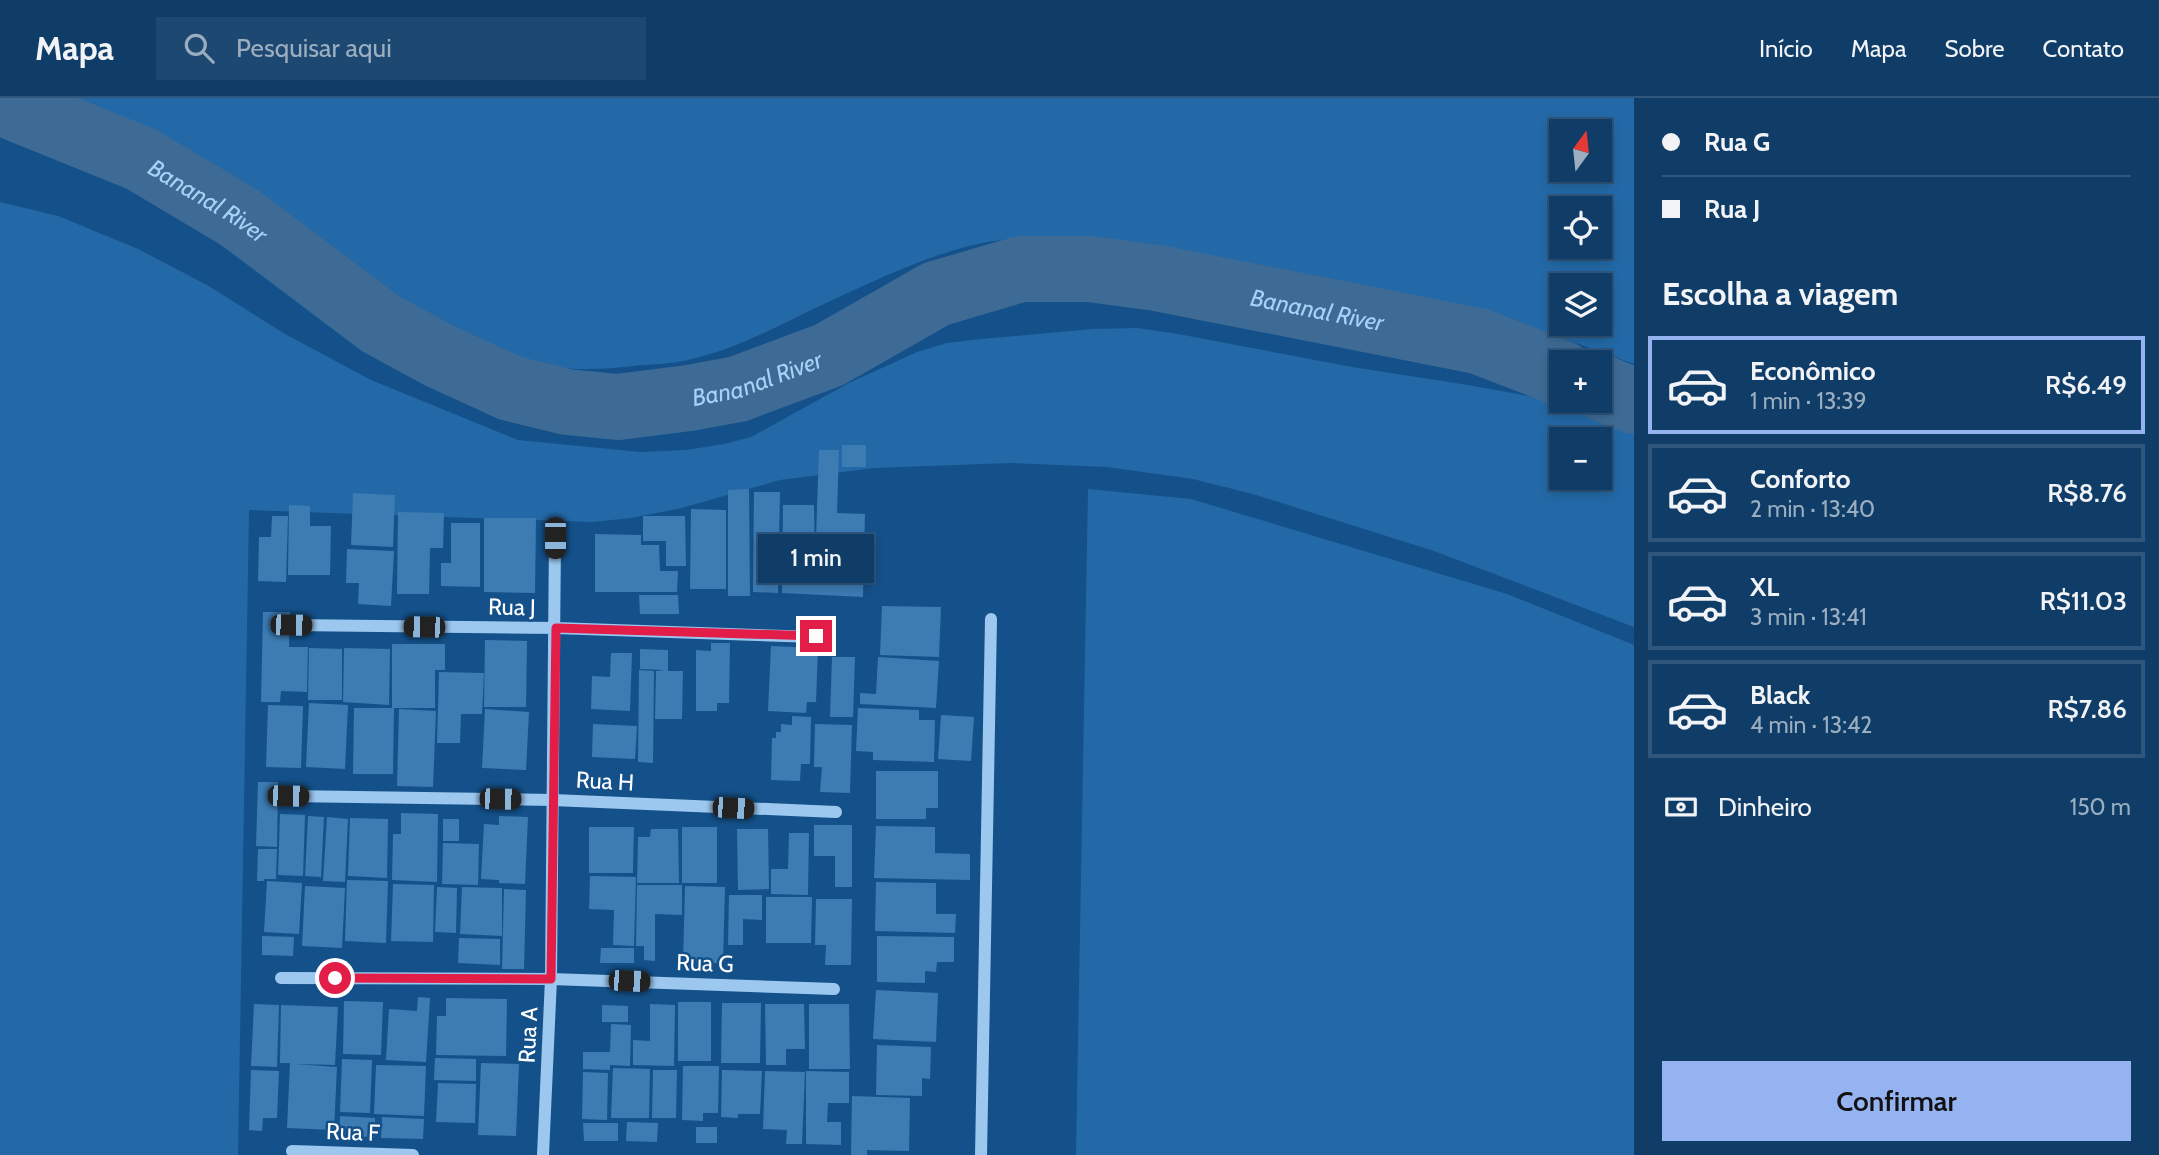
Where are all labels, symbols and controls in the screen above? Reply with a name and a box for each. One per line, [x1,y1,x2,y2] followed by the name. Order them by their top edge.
[156,17,646,80] search box
[35,28,114,68] text: Mapa
[180,29,218,67] icon: search
[236,32,392,64] text: Pesquisar aqui
[1759,34,1813,63] text: Início
[1851,34,1906,63] text: Mapa
[1944,34,2005,63] text: Sobre
[2043,34,2124,63] text: Contato
[1549,119,1612,182] north arrow
[1549,119,1612,490] map controls
[1704,126,1770,158] text: Rua G
[143,152,275,249] water label: Bananal River
[1704,193,1760,225] text: Rua J
[1549,196,1612,259] button: locate
[1549,273,1612,336] button: layers
[1662,274,1898,313] text: Escolha a viagem
[1248,282,1388,337] water label: Bananal River
[690,344,827,412] water label: Bananal River
[1549,350,1612,413] button: +
[1666,354,1729,417] icon: car
[1750,355,1876,387] text: Econômico
[2045,369,2127,401] text: R$6.49
[1750,387,1867,415] text: 1 min · 13:39
[1549,427,1612,490] button: −
[1666,462,1729,525] icon: car
[1750,463,1851,495] text: Conforto
[2047,477,2127,509] text: R$8.76
[1750,495,1875,523] text: 2 min · 13:40
[545,517,566,559] car
[758,534,874,584] callout: 1 min
[790,544,842,572] text: 1 min
[1666,570,1729,633] icon: car
[1750,571,1779,603] text: XL
[2040,585,2127,617] text: R$11.03
[488,593,536,621] street label: Rua J
[1750,603,1867,631] text: 3 min · 13:41
[270,614,313,636] car
[403,616,446,638] car
[800,620,832,652] route end
[1666,678,1729,741] icon: car
[1750,679,1810,711] text: Black
[2048,693,2127,725] text: R$7.86
[1750,711,1872,739] text: 4 min · 13:42
[575,765,635,797] street label: Rua H
[267,785,310,807] car
[479,788,522,810] car
[1662,788,1700,826] icon: cash
[1718,791,1812,823] text: Dinheiro
[2070,793,2131,821] text: 150 m
[712,796,755,820] car
[676,948,734,978] street label: Rua G
[319,962,351,994] route start
[608,970,651,992] car
[513,1006,543,1064] street label: Rua A
[1662,1061,2131,1141] button: Confirmar
[326,1117,380,1147] street label: Rua F

